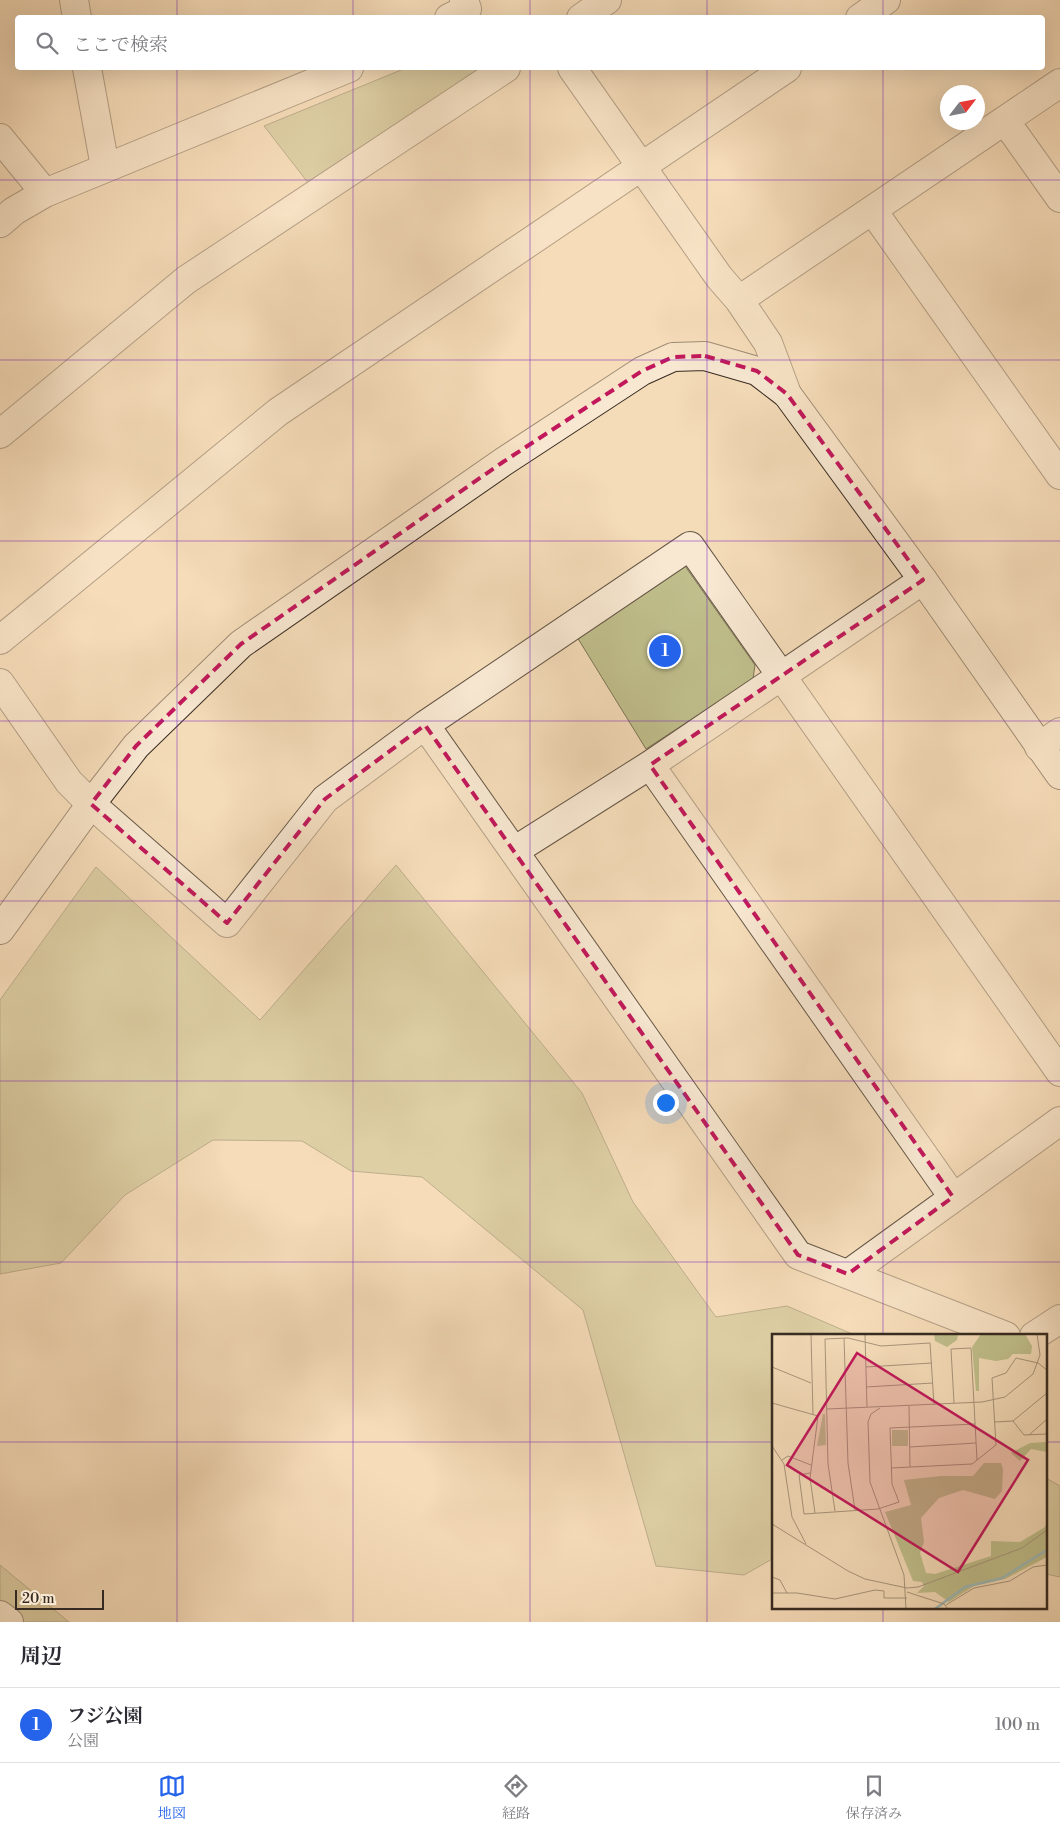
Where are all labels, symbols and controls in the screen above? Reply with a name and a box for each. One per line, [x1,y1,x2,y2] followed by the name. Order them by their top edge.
[15,15,1045,70] search box
[33,29,61,57] icon: search
[73,33,168,57] text: ここで検索
[940,85,985,130] north arrow
[649,632,681,670] pin: 1
[653,1090,679,1116] your location
[772,1334,1048,1610] inset map
[15,1587,104,1610] scale bar
[22,1590,54,1608] text: 20 m
[20,1644,62,1670] text: 周辺
[67,1704,142,1728] text: フジ公園
[32,1715,40,1735] text: 1
[995,1715,1040,1735] text: 100 m
[67,1731,99,1751] text: 公園
[158,1772,186,1823] tab: 地図
[502,1772,530,1823] tab: 経路
[846,1772,902,1823] tab: 保存済み

